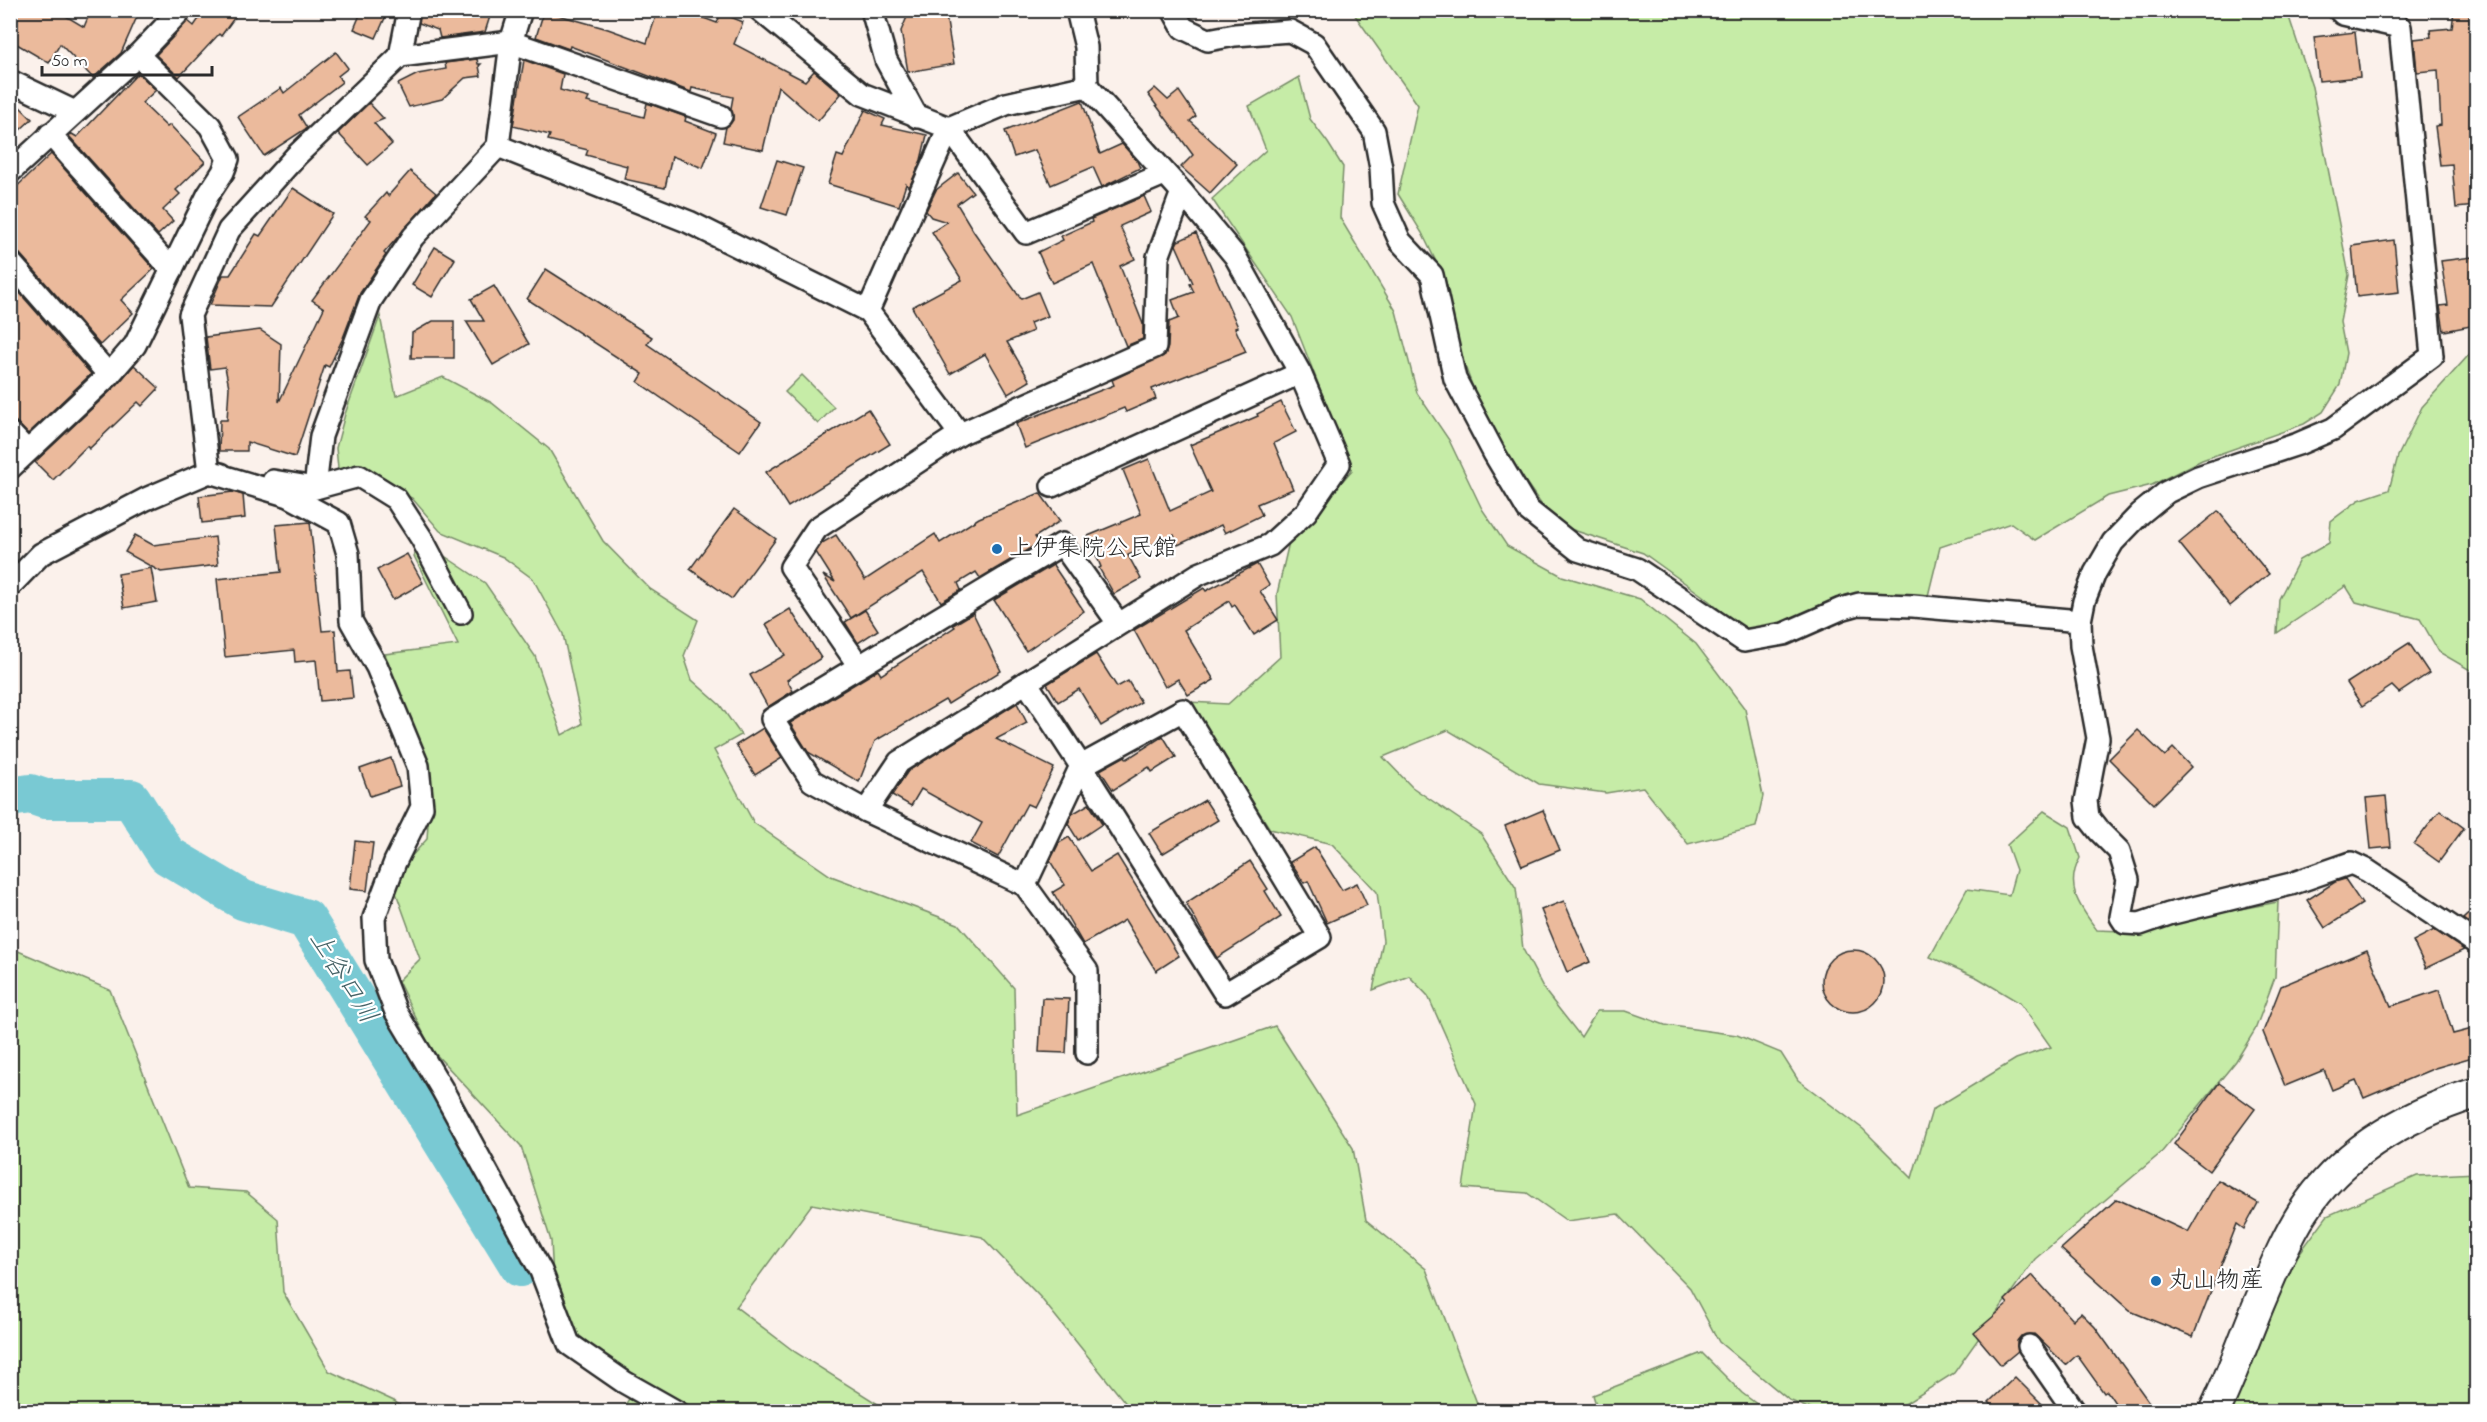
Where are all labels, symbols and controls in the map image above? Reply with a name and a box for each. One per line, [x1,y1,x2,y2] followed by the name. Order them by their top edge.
[42,39,212,77] scale bar
[51,49,88,75] text: 50 m
[1009,532,1177,567] place label: 上伊集院公民館
[990,542,1004,556] marker: 上伊集院公民館
[298,924,386,1032] water label: 上谷口川
[2168,1264,2264,1299] place label: 丸山物産
[2149,1274,2163,1288] marker: 丸山物産

